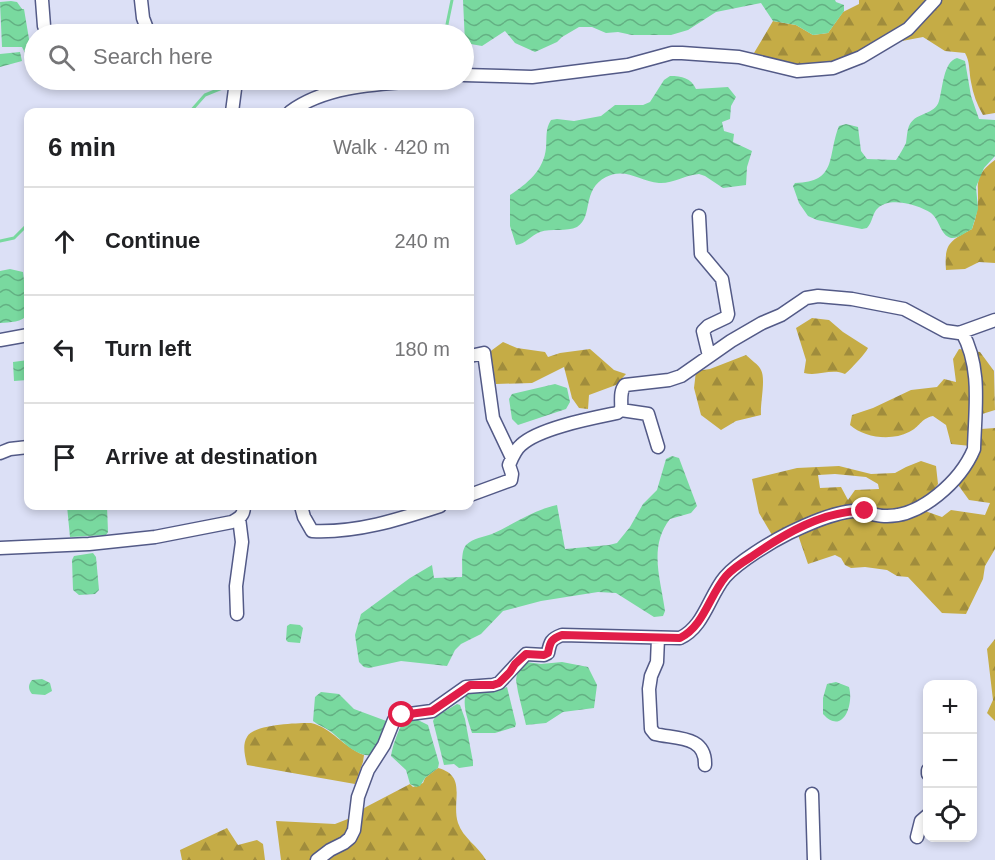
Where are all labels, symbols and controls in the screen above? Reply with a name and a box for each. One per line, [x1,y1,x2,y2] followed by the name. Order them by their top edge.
[24,24,474,90] search box
[45,41,78,74] icon: search
[93,44,213,69] text: Search here
[48,132,116,162] text: 6 min
[333,136,450,158] text: Walk · 420 m
[48,225,81,258] icon: ahead
[105,228,200,253] text: Continue
[394,230,450,252] text: 240 m
[48,333,81,366] icon: left
[105,336,191,361] text: Turn left
[394,338,450,360] text: 180 m
[48,441,81,474] icon: arrive
[105,444,318,469] text: Arrive at destination
[851,497,877,523] route end
[923,680,977,842] map controls
[923,680,977,734] button: +
[388,701,414,727] route start
[923,734,977,788] button: −
[923,788,977,842] button: locate

